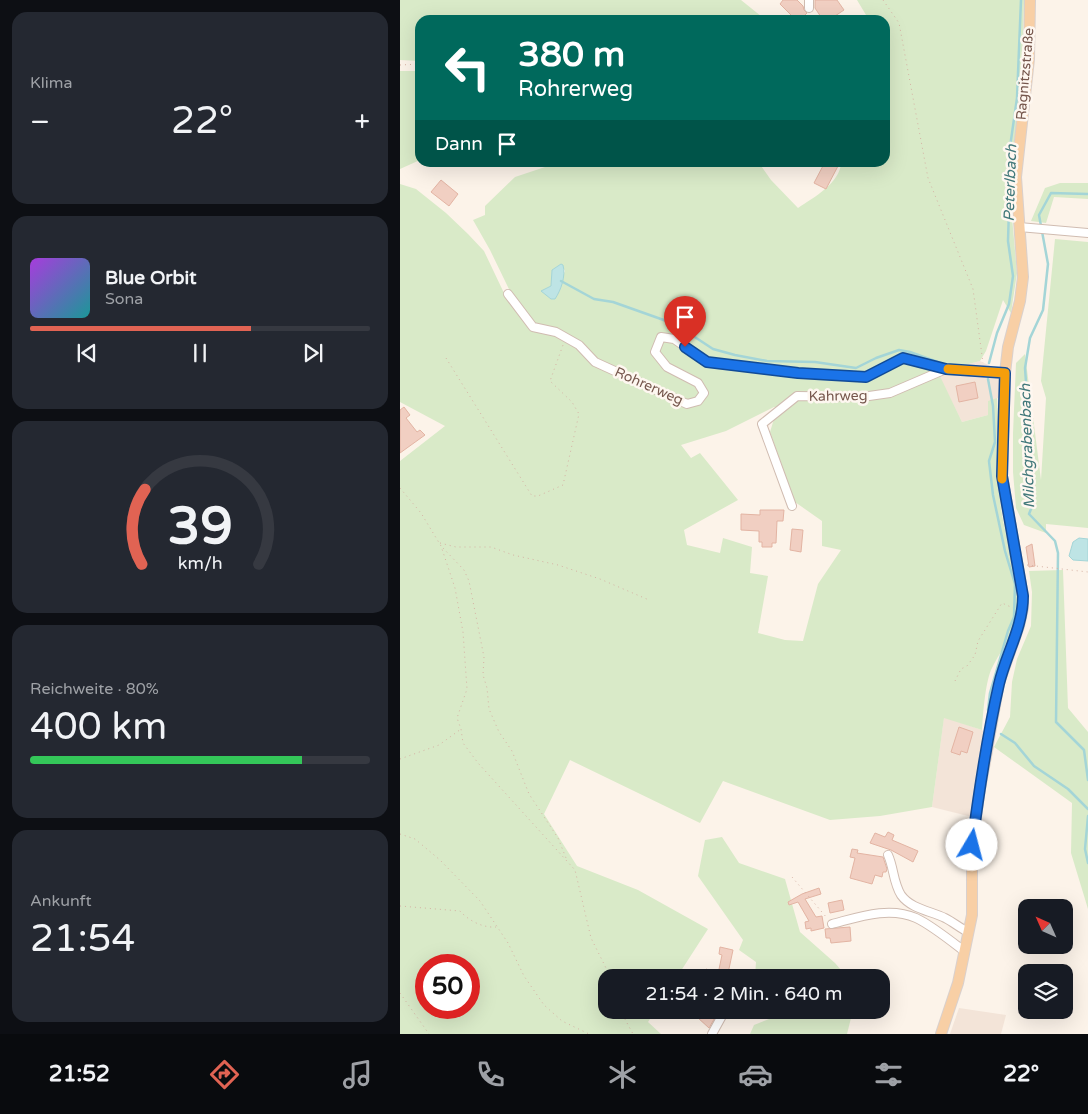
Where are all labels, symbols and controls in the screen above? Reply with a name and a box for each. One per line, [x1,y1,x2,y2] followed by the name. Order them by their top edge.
[1012,27,1038,121] street label: Ragnitzstraße
[518,34,625,76] text: 380 m
[435,35,500,100] icon: left
[30,73,72,93] text: Klima
[518,76,633,102] text: Rohrerweg
[171,98,233,144] text: 22°
[30,105,50,139] text: −
[354,105,370,139] text: +
[493,130,521,158] icon: arrive
[435,133,483,155] text: Dann
[1000,143,1020,222] water label: Peterlbach
[105,267,197,289] text: Blue Orbit
[105,289,143,309] text: Sona
[664,296,706,347] pin
[671,303,699,331] icon: arrive
[73,339,101,367] icon: previous
[186,339,214,367] icon: pause
[299,339,327,367] icon: next
[612,363,686,409] street label: Rohrerweg
[1016,383,1038,509] water label: Milchgrabenbach
[808,387,868,405] street label: Kahrweg
[167,495,233,558] text: 39
[178,553,222,574] text: km/h
[30,679,159,699] text: Reichweite · 80%
[30,704,167,750] text: 400 km
[945,818,997,870] position arrow
[30,891,92,911] text: Ankunft
[1018,899,1072,954] north arrow
[1018,899,1073,1019] map controls
[30,916,135,962] text: 21:54
[415,954,480,1019] speed limit sign: 50
[1018,964,1073,1019] button: layers
[646,983,842,1005] text: 21:54 · 2 Min. · 640 m
[207,1057,242,1092] icon: directions
[340,1057,375,1092] icon: music
[473,1057,508,1092] icon: phone
[605,1057,640,1092] icon: climate
[738,1057,773,1092] icon: car
[871,1057,906,1092] icon: filters
[49,1061,110,1087] text: 21:52
[1003,1061,1039,1087] text: 22°

